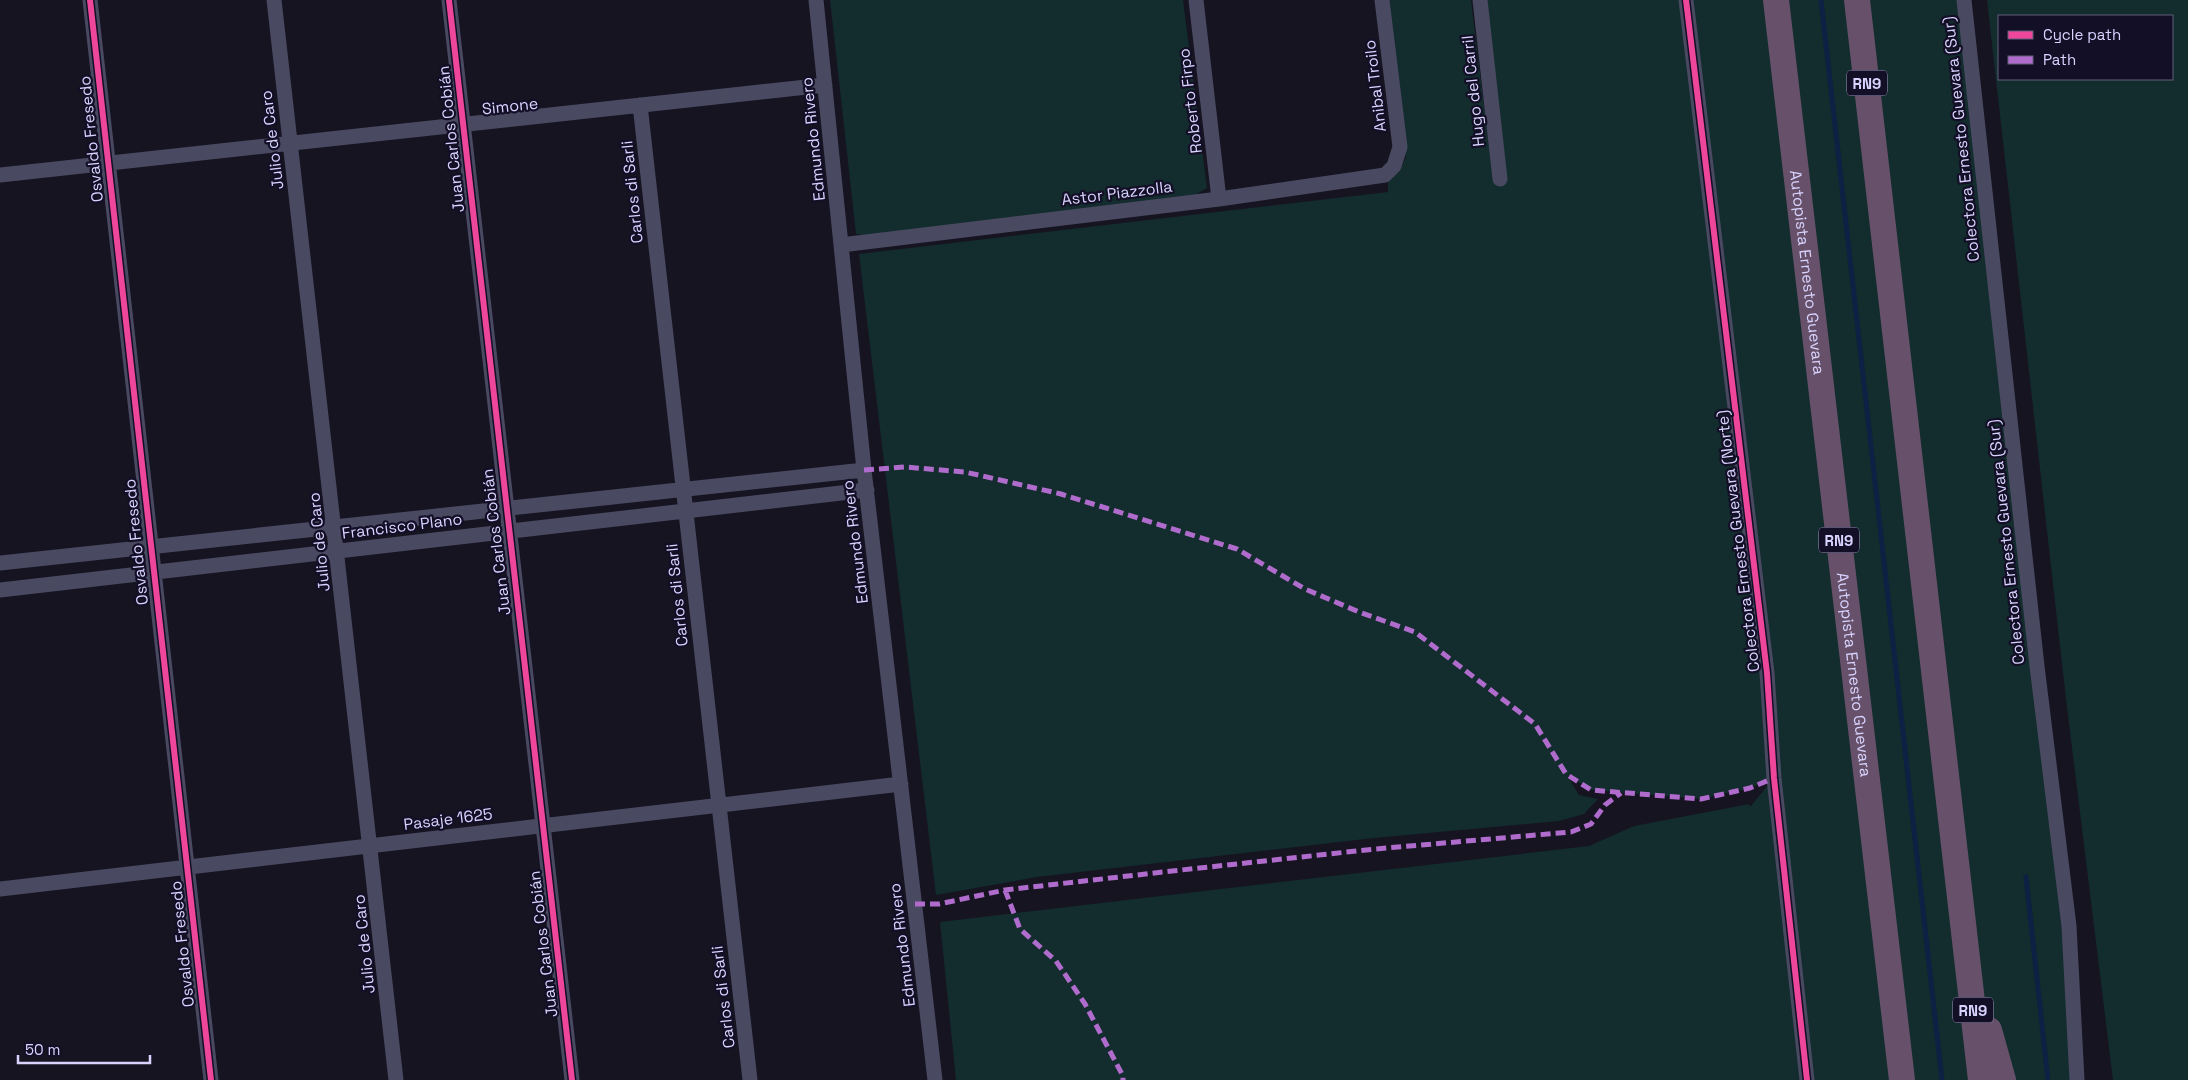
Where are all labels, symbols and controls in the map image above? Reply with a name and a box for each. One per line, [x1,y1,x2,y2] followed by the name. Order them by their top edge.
[1938,15,1984,263] street label: Colectora Ernesto Guevara (Sur)
[1998,15,2173,80] legend
[2043,25,2121,44] text: Cycle path
[1457,34,1489,148] street label: Hugo del Carril
[1359,39,1391,133] street label: Anibal Troilo
[1173,47,1207,155] street label: Roberto Firpo
[2043,50,2076,69] text: Path
[433,65,469,213] street label: Juan Carlos Cobián
[1847,70,1887,96] road number: RN9
[74,75,108,203] street label: Osvaldo Fresedo
[796,76,830,202] street label: Edmundo Rivero
[256,89,288,191] street label: Julio de Caro
[481,93,539,119] street label: Simone
[616,140,648,244] street label: Carlos di Sarli
[1785,169,1830,376] street label: Autopista Ernesto Guevara
[1060,176,1174,210] street label: Astor Piazzolla
[1712,409,1764,673] street label: Colectora Ernesto Guevara (Norte)
[1983,418,2029,666] street label: Colectora Ernesto Guevara (Sur)
[477,468,515,616] street label: Juan Carlos Cobián
[119,478,153,606] street label: Osvaldo Fresedo
[837,479,873,605] street label: Edmundo Rivero
[303,491,335,593] street label: Julio de Caro
[341,508,463,544] street label: Francisco Plano
[1819,528,1859,552] road number: RN9
[661,543,693,647] street label: Carlos di Sarli
[1832,571,1877,778] street label: Autopista Ernesto Guevara
[402,803,494,835] street label: Pasaje 1625
[524,870,562,1018] street label: Juan Carlos Cobián
[165,880,199,1008] street label: Osvaldo Fresedo
[884,882,920,1008] street label: Edmundo Rivero
[348,893,380,995] street label: Julio de Caro
[706,945,740,1049] street label: Carlos di Sarli
[1953,998,1993,1022] road number: RN9
[18,1032,150,1064] scale bar
[25,1040,60,1059] text: 50 m

